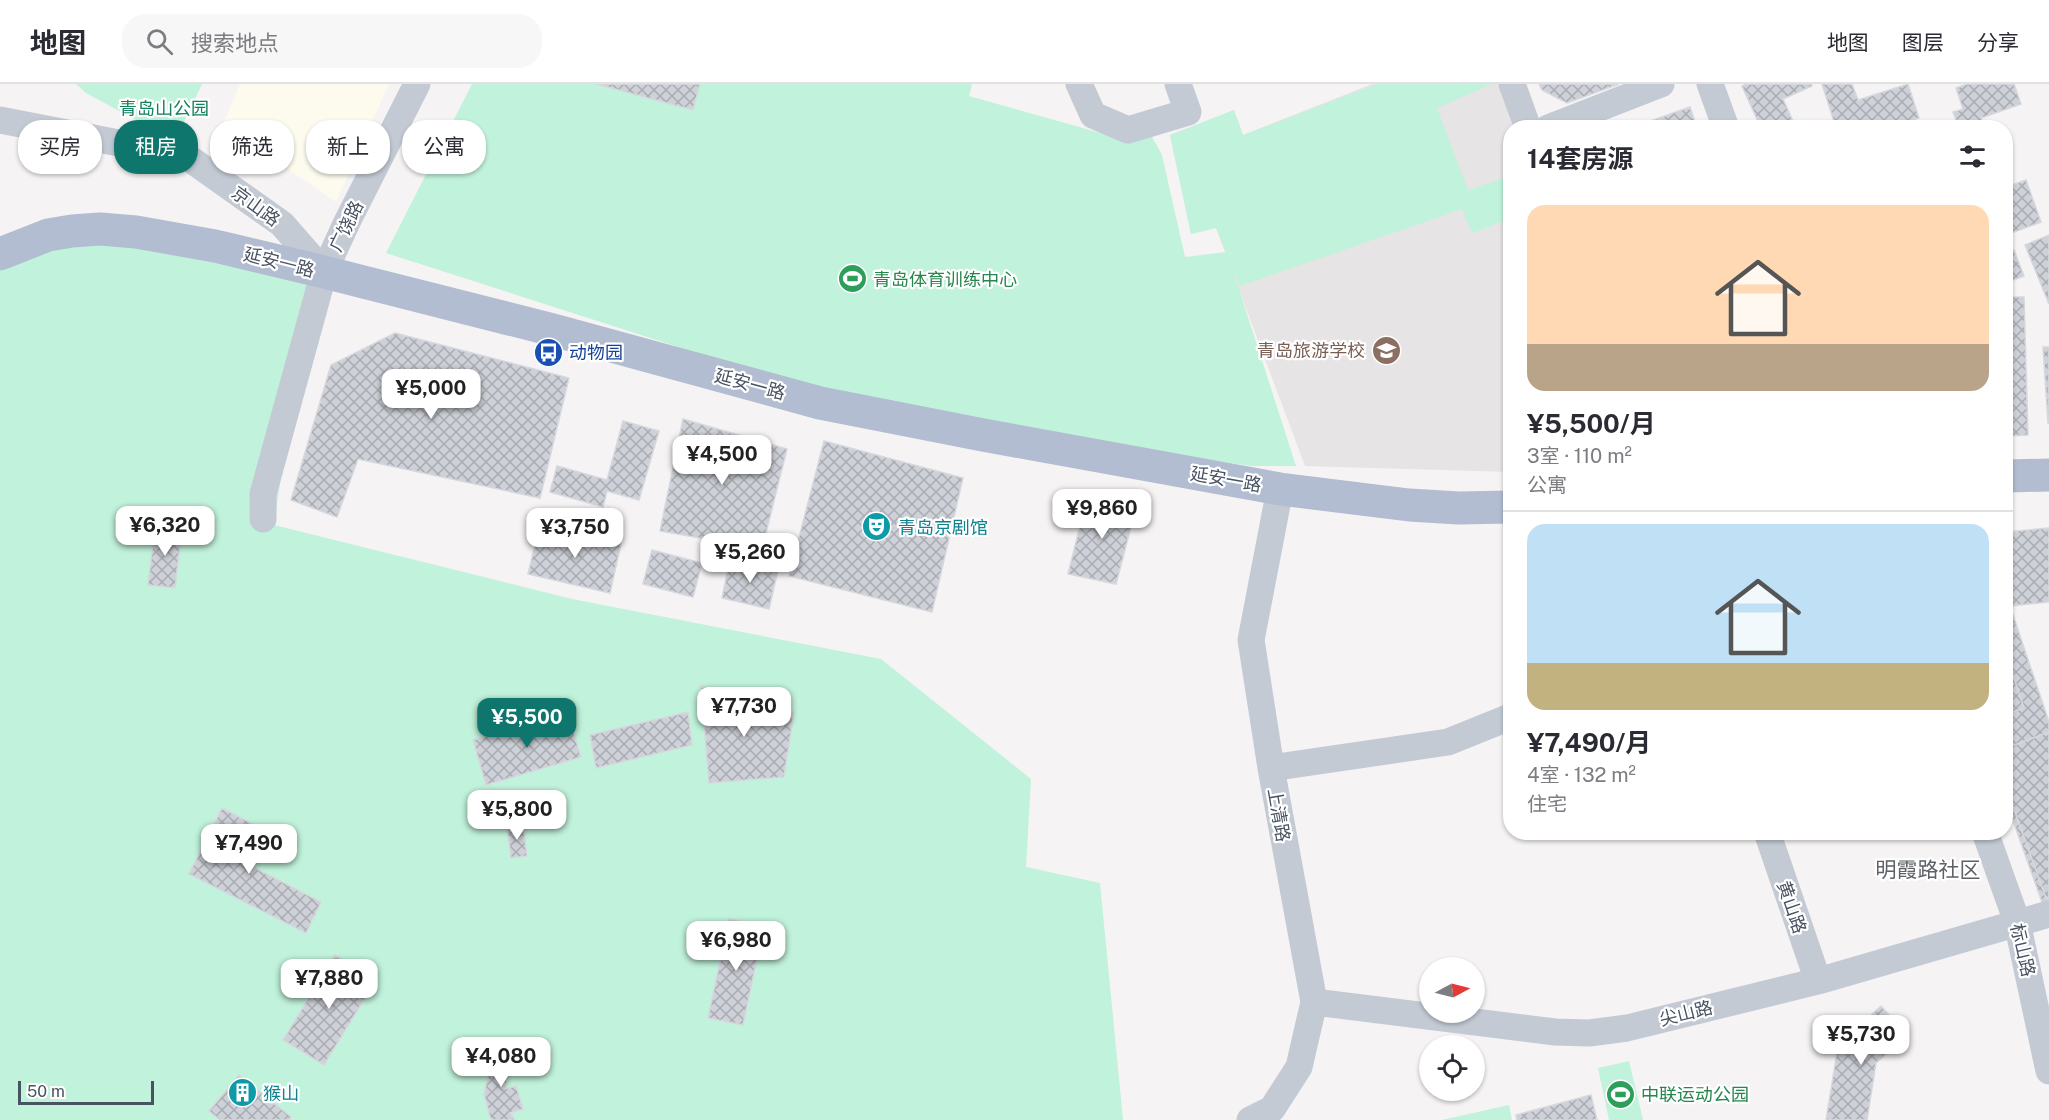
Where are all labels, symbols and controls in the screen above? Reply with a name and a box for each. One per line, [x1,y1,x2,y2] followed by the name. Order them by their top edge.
[122,14,542,68] search box
[143,25,176,58] icon: search
[30,26,86,59] text: 地图
[191,30,279,56] text: 搜索地点
[1827,30,1869,55] text: 地图
[1902,30,1944,55] text: 图层
[1977,30,2019,55] text: 分享
[119,98,209,119] park label: 青岛山公园
[18,120,102,174] chip: 买房
[114,120,198,174] chip: 租房
[210,120,294,174] chip: 筛选
[306,120,390,174] chip: 新上
[402,120,486,174] chip: 公寓
[1956,140,1989,173] icon: filters
[1527,143,1633,174] text: 14套房源
[228,182,284,230] street label: 京山路
[325,197,367,255] street label: 广饶路
[242,243,316,281] street label: 延安一路
[1704,244,1812,352] icon: home
[836,263,868,295] sports icon: 青岛体育训练中心
[873,269,1017,290] place label: 青岛体育训练中心
[1370,334,1402,366] school or university icon: 青岛旅游学校
[532,336,564,368] bus stop icon: 动物园
[1257,340,1365,361] place label: 青岛旅游学校
[569,342,623,363] place label: 动物园
[713,365,787,403] street label: 延安一路
[382,369,480,420] pin: ¥5,000
[396,376,466,400] text: ¥5,000
[1527,408,1656,439] text: ¥5,500/月
[673,435,771,486] pin: ¥4,500
[686,442,758,466] text: ¥4,500
[1527,444,1632,468] text: 3室 · 110 m²
[1189,462,1263,496] street label: 延安一路
[1527,473,1567,497] text: 公寓
[1053,489,1151,540] pin: ¥9,860
[1066,496,1138,520] text: ¥9,860
[116,506,214,557] pin: ¥6,320
[526,508,624,559] pin: ¥3,750
[861,511,893,543] theatre icon: 青岛京剧馆
[130,513,200,537] text: ¥6,320
[540,515,610,539] text: ¥3,750
[898,517,988,538] place label: 青岛京剧馆
[701,533,799,584] pin: ¥5,260
[714,540,786,564] text: ¥5,260
[1704,563,1812,671] icon: home
[695,687,793,738] pin: ¥7,730
[711,694,777,718] text: ¥7,730
[478,698,576,749] pin: ¥5,500
[491,705,563,729] text: ¥5,500
[1527,727,1651,758] text: ¥7,490/月
[1527,763,1636,787] text: 4室 · 132 m²
[1264,787,1294,843] street label: 上清路
[468,790,566,841] pin: ¥5,800
[1527,792,1567,816] text: 住宅
[481,797,553,821] text: ¥5,800
[200,824,298,875] pin: ¥7,490
[215,831,283,855] text: ¥7,490
[1876,857,1981,882] district label: 明霞路社区
[1773,878,1811,936] street label: 黄山路
[687,921,785,972] pin: ¥6,980
[2007,921,2039,979] street label: 标山路
[700,928,772,952] text: ¥6,980
[1419,957,1485,1023] north arrow
[1419,957,1485,1101] map controls
[280,959,378,1010] pin: ¥7,880
[295,966,363,990] text: ¥7,880
[1657,996,1715,1030] street label: 尖山路
[1812,1015,1910,1066] pin: ¥5,730
[1826,1022,1896,1046] text: ¥5,730
[1419,1035,1485,1101] button: locate
[452,1037,550,1088] pin: ¥4,080
[466,1044,536,1068] text: ¥4,080
[226,1077,258,1109] building icon: 猴山
[18,1078,154,1106] scale bar
[1604,1078,1636,1110] sports icon: 中联运动公园
[27,1082,65,1101] text: 50 m
[263,1083,299,1104] place label: 猴山
[1641,1084,1749,1105] place label: 中联运动公园

